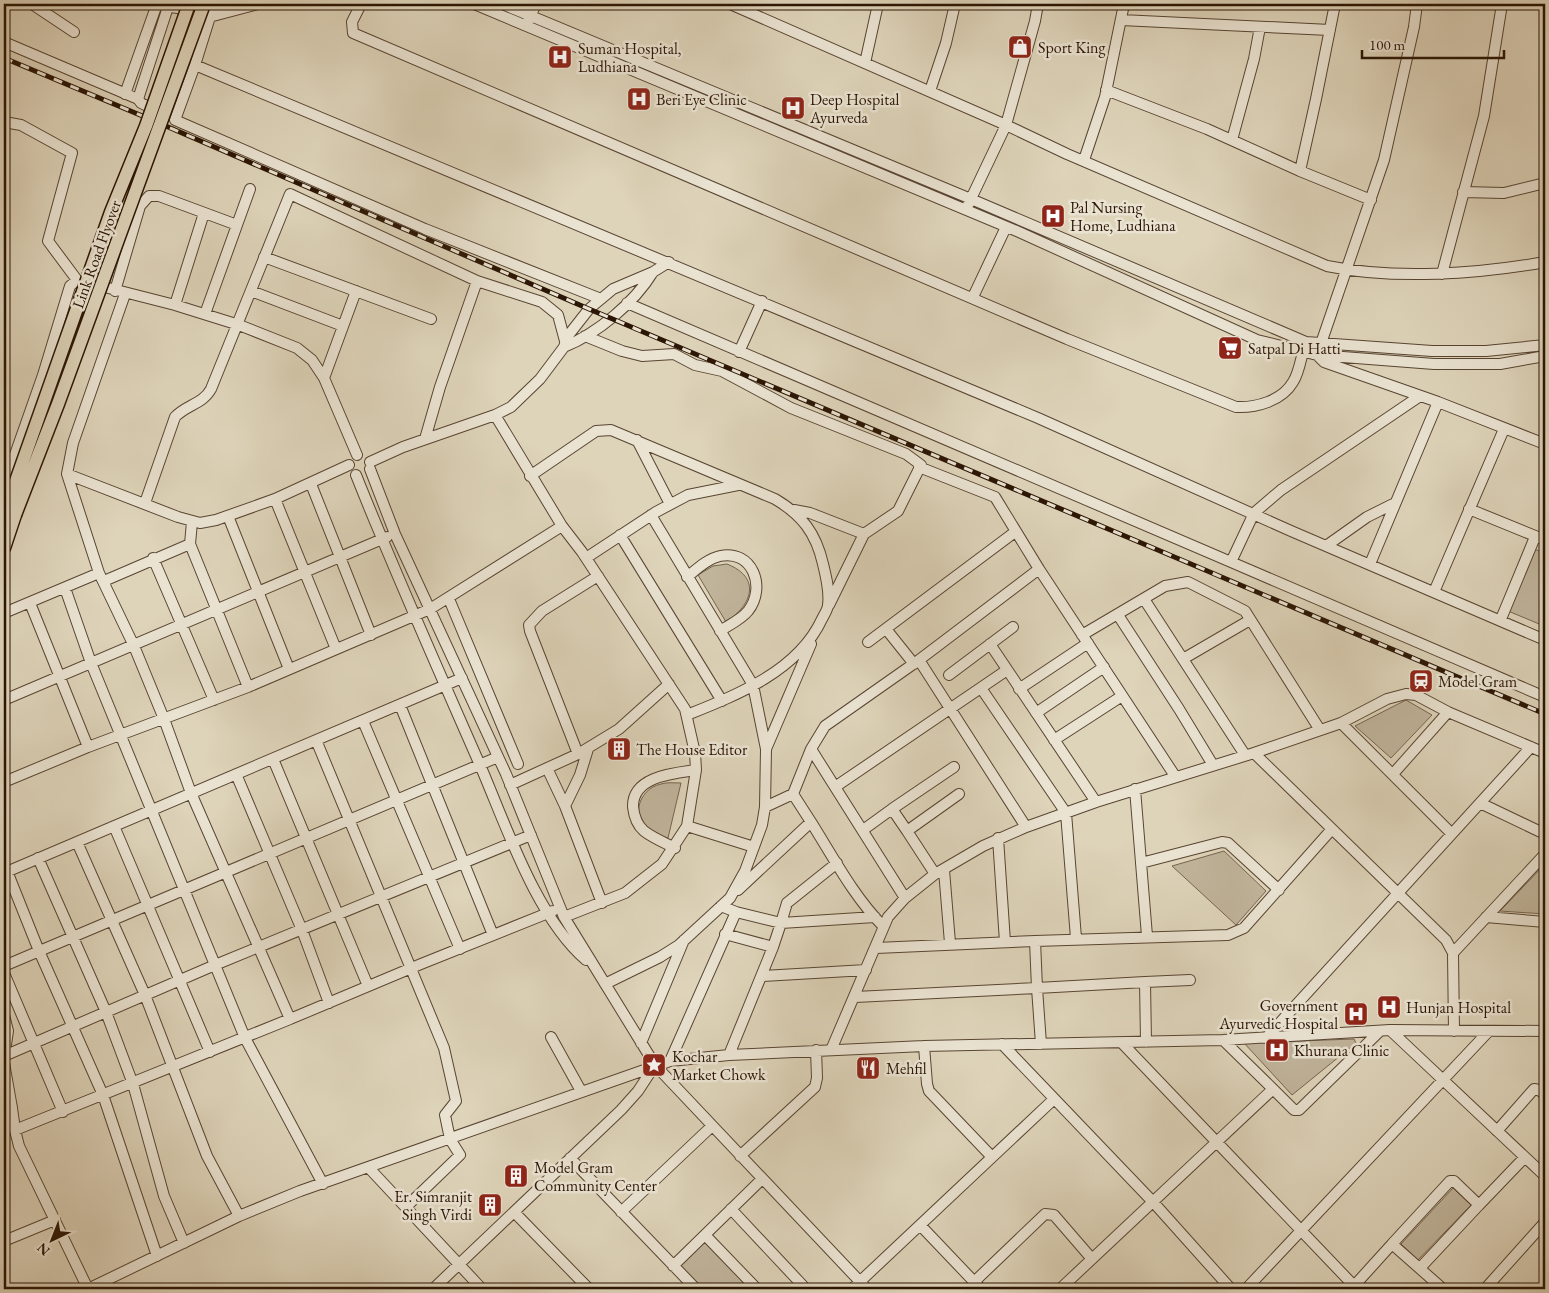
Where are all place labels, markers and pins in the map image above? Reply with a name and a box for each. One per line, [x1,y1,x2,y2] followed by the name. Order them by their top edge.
[1007,34,1033,60] shop icon: Sport King
[1038,37,1106,58] place label: Sport King
[578,38,682,77] place label: Suman Hospital, Ludhiana
[547,44,573,70] hospital icon: Suman Hospital, Ludhiana
[626,86,652,112] hospital icon: Beri Eye Clinic
[656,89,747,110] place label: Beri Eye Clinic
[809,89,900,128] place label: Deep Hospital Ayurveda
[780,95,806,121] hospital icon: Deep Hospital Ayurveda
[1070,197,1176,236] place label: Pal Nursing Home, Ludhiana
[1040,203,1066,229] hospital icon: Pal Nursing Home, Ludhiana
[1217,335,1243,361] supermarket icon: Satpal Di Hatti
[1248,338,1341,359] place label: Satpal Di Hatti
[1408,668,1434,694] station icon: Model Gram
[1438,671,1518,692] place label: Model Gram
[606,736,632,762] building icon: The House Editor
[636,739,748,760] place label: The House Editor
[1376,994,1402,1020] hospital icon: Hunjan Hospital
[1218,995,1338,1034] place label: Government Ayurvedic Hospital
[1406,997,1511,1018] place label: Hunjan Hospital
[1343,1001,1369,1027] hospital icon: Government Ayurvedic Hospital
[1264,1037,1290,1063] hospital icon: Khurana Clinic
[1294,1040,1389,1061] place label: Khurana Clinic
[672,1046,766,1085] place label: Kochar Market Chowk
[641,1052,667,1078] place icon: Kochar Market Chowk
[855,1055,881,1081] restaurant icon: Mehfil
[886,1058,927,1079] place label: Mehfil
[534,1157,658,1196] place label: Model Gram Community Center
[503,1163,529,1189] building icon: Model Gram Community Center
[394,1186,472,1225] place label: Er. Simranjit Singh Virdi
[477,1192,503,1218] building icon: Er. Simranjit Singh Virdi

